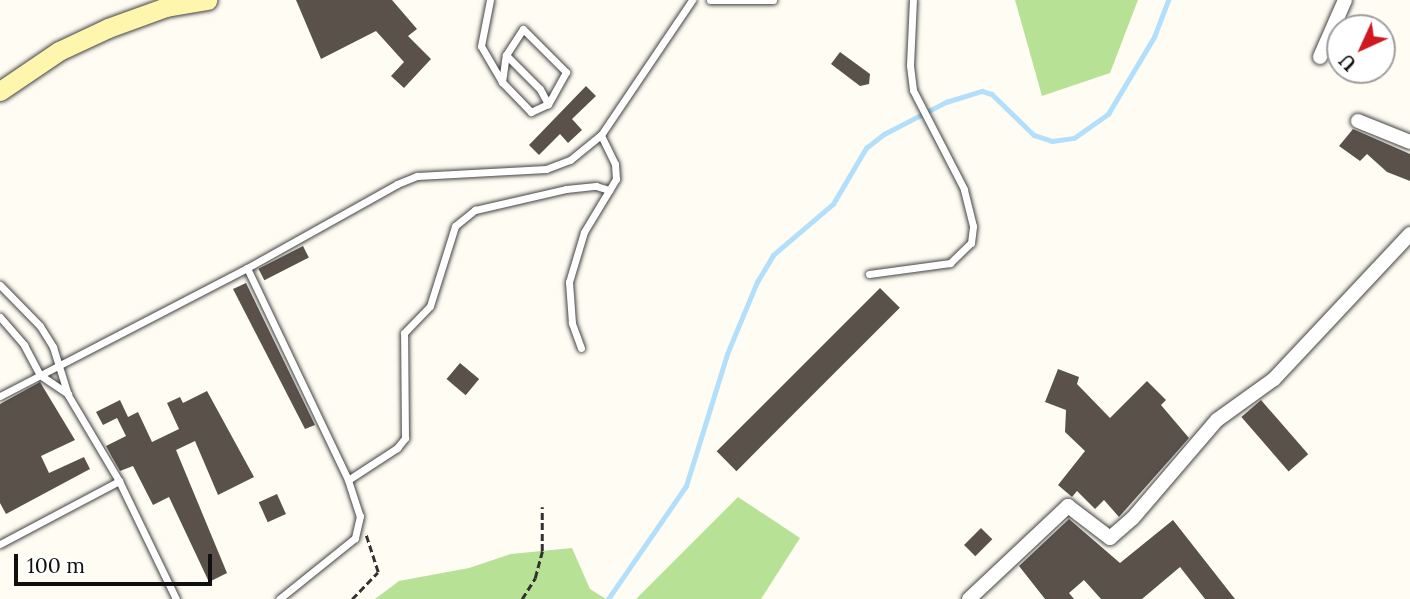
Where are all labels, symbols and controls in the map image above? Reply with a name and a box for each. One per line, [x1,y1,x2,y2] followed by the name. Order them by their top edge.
[1326,14,1396,84] north arrow
[1334,49,1361,76] text: U
[18,540,215,584] scale bar
[27,552,85,579] text: 100 m

